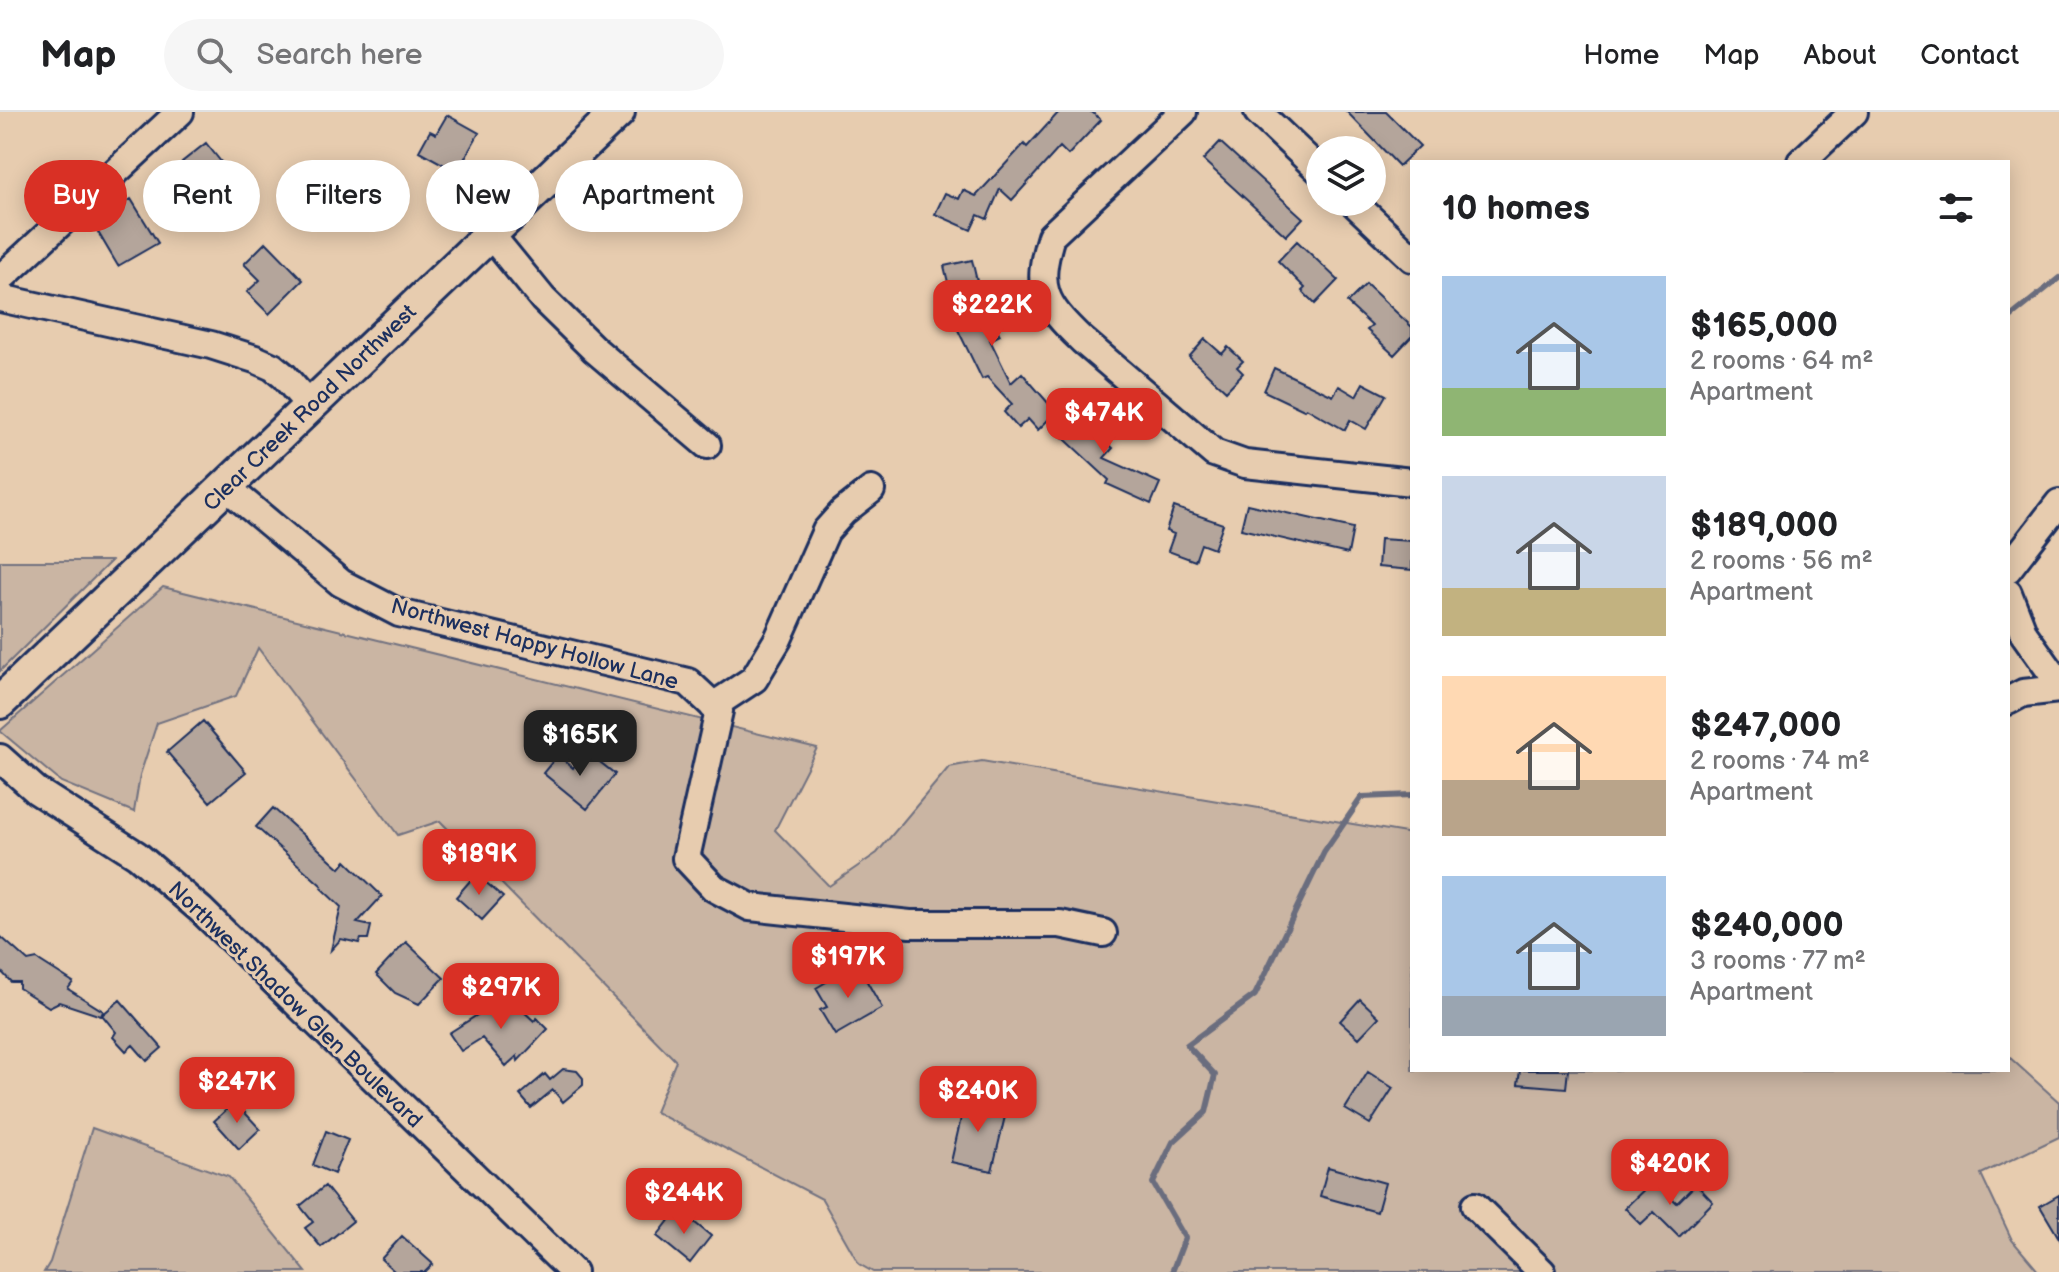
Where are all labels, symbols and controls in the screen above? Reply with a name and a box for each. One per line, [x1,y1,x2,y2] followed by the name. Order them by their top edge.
[164,19,724,91] search box
[40,33,116,78] text: Map
[192,33,236,77] icon: search
[256,37,423,73] text: Search here
[1583,39,1659,72] text: Home
[1703,39,1760,72] text: Map
[1804,39,1876,72] text: About
[1920,39,2019,72] text: Contact
[1306,136,1386,216] map controls
[1306,136,1386,216] button: layers
[24,160,127,232] chip: Buy
[143,160,260,232] chip: Rent
[276,160,410,232] chip: Filters
[426,160,539,232] chip: New
[555,160,743,232] chip: Apartment
[1934,186,1978,230] icon: filters
[1442,188,1590,229] text: 10 homes
[936,280,1048,348] pin: $222K
[951,290,1033,321] text: $222K
[198,299,423,517] street label: Clear Creek Road Northwest
[1690,305,1838,346] text: $165,000
[1506,308,1602,404] icon: home
[1690,346,1874,377] text: 2 rooms · 64 m²
[1690,377,1813,408] text: Apartment
[1048,388,1160,456] pin: $474K
[1064,398,1144,429] text: $474K
[1690,505,1838,546] text: $189,000
[1506,508,1602,604] icon: home
[1690,546,1873,577] text: 2 rooms · 56 m²
[1690,577,1813,608] text: Apartment
[388,593,681,696] street label: Northwest Happy Hollow Lane
[1690,705,1841,746] text: $247,000
[1506,708,1602,804] icon: home
[524,710,636,778] pin: $165K
[542,720,618,751] text: $165K
[1690,746,1870,777] text: 2 rooms · 74 m²
[1690,777,1813,808] text: Apartment
[423,829,535,897] pin: $189K
[441,839,517,870] text: $189K
[162,876,428,1134] street label: Northwest Shadow Glen Boulevard
[1690,905,1844,946] text: $240,000
[1506,908,1602,1004] icon: home
[792,932,904,1000] pin: $197K
[810,942,886,973] text: $197K
[1690,946,1866,977] text: 3 rooms · 77 m²
[445,963,557,1031] pin: $297K
[461,973,541,1004] text: $297K
[1690,977,1813,1008] text: Apartment
[181,1057,293,1125] pin: $247K
[922,1066,1034,1134] pin: $240K
[197,1067,277,1098] text: $247K
[938,1076,1018,1107] text: $240K
[1614,1139,1726,1207] pin: $420K
[1629,1149,1711,1180] text: $420K
[628,1168,740,1236] pin: $244K
[644,1178,724,1209] text: $244K

